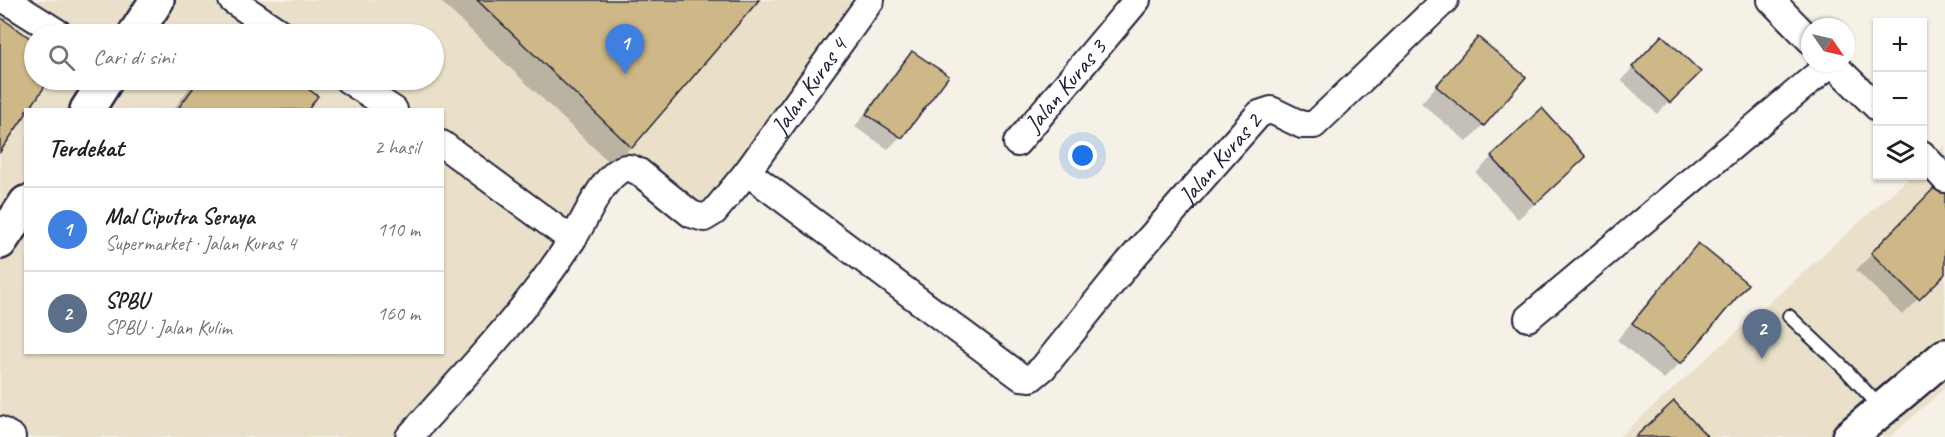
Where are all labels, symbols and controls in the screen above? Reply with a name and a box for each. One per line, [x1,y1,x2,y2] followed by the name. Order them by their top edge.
[1801,18,1855,72] north arrow
[1873,18,1927,180] map controls
[1873,18,1927,72] button: +
[24,24,444,90] search box
[606,25,644,74] pin: 1
[764,30,855,141] street label: Jalan Kuras 4
[1017,32,1114,139] street label: Jalan Kuras 3
[45,41,78,74] icon: search
[93,43,174,71] text: Cari di sini
[1873,72,1927,126] button: −
[1171,105,1269,211] street label: Jalan Kuras 2
[1873,126,1927,180] button: layers
[48,131,124,164] text: Terdekat
[374,135,420,160] text: 2 hasil
[1068,141,1097,170] your location
[105,203,255,231] text: Mal Ciputra Seraya
[63,217,72,242] text: 1
[377,217,420,242] text: 110 m
[105,231,296,256] text: Supermarket · Jalan Kuras 4
[105,287,148,315] text: SPBU
[63,301,72,326] text: 2
[377,301,420,326] text: 160 m
[1742,310,1782,359] pin: 2
[105,315,232,340] text: SPBU · Jalan Kulim

